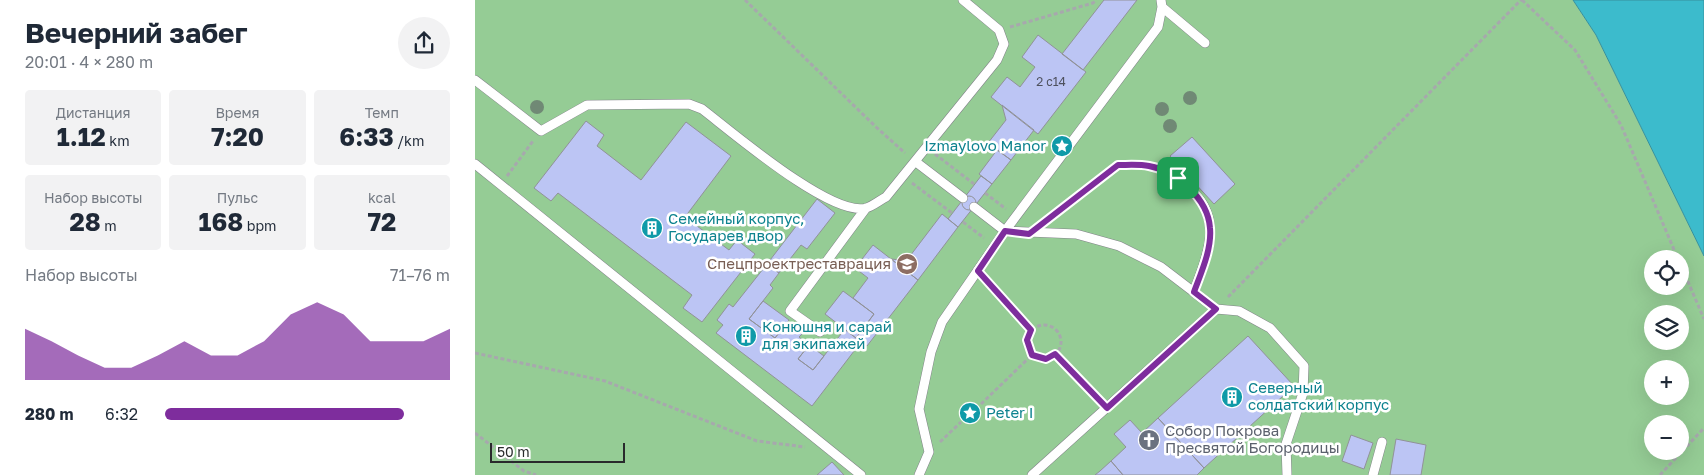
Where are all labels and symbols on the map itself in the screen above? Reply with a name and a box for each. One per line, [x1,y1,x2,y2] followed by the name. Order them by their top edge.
[1036,74,1066,89] house number: 2 с14
[1050,134,1074,158] place icon: Izmaylovo Manor
[924,136,1046,154] place label: Izmaylovo Manor
[1157,157,1199,199] pin
[668,209,805,244] place label: Семейный корпус, Государев двор
[640,216,664,240] building icon: Семейный корпус, Государев двор
[895,252,919,276] school or university icon: Спецпроектреставрация
[707,254,891,272] place label: Спецпроектреставрация
[762,317,892,352] place label: Конюшня и сарай для экипажей
[734,324,758,348] building icon: Конюшня и сарай для экипажей
[1248,378,1389,413] place label: Северный солдатский корпус
[1220,385,1244,409] building icon: Северный солдатский корпус
[958,401,982,425] place icon: Peter I
[986,403,1033,421] place label: Peter I
[1165,421,1340,456] place label: Собор Покрова Пресвятой Богородицы
[1137,428,1161,452] church icon: Собор Покрова Пресвятой Богородицы
[490,440,625,463] scale bar

